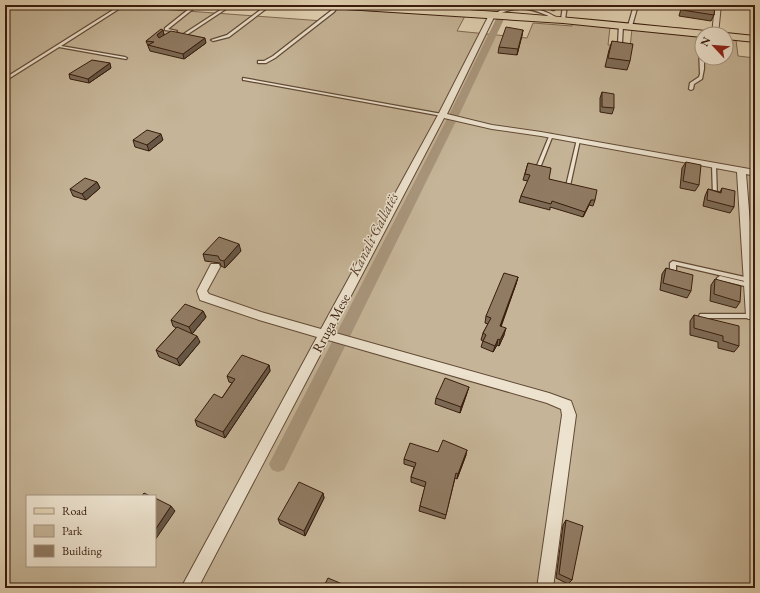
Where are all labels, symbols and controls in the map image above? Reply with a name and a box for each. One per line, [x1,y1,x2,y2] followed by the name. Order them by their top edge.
[694,26,734,66] north arrow
[697,34,713,49] text: N
[343,188,402,280] water label: Kanali Gallatës
[308,290,354,356] street label: Rruga Mese
[26,495,156,567] legend
[62,503,88,519] text: Road
[62,523,83,539] text: Park
[62,543,103,559] text: Building

